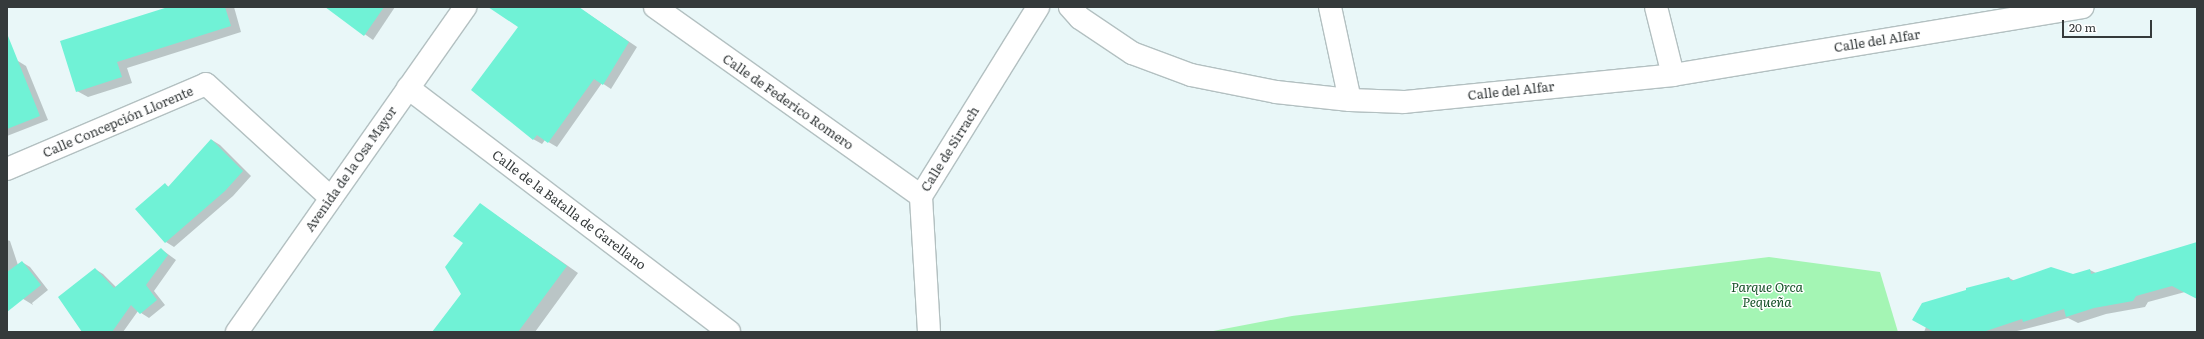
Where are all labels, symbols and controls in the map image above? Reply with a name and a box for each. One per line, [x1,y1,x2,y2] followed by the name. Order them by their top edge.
[2064,12,2154,38] scale bar
[2069,18,2096,36] text: 20 m
[1833,26,1921,56] street label: Calle del Alfar
[720,51,856,153] street label: Calle de Federico Romero
[1467,79,1555,103] street label: Calle del Alfar
[40,83,196,161] street label: Calle Concepción Llorente
[302,103,400,235] street label: Avenida de la Osa Mayor
[918,104,982,194] street label: Calle de Sirrach
[489,147,649,273] street label: Calle de la Batalla de Garellano
[1731,280,1803,311] park label: Parque Orca Pequeña

